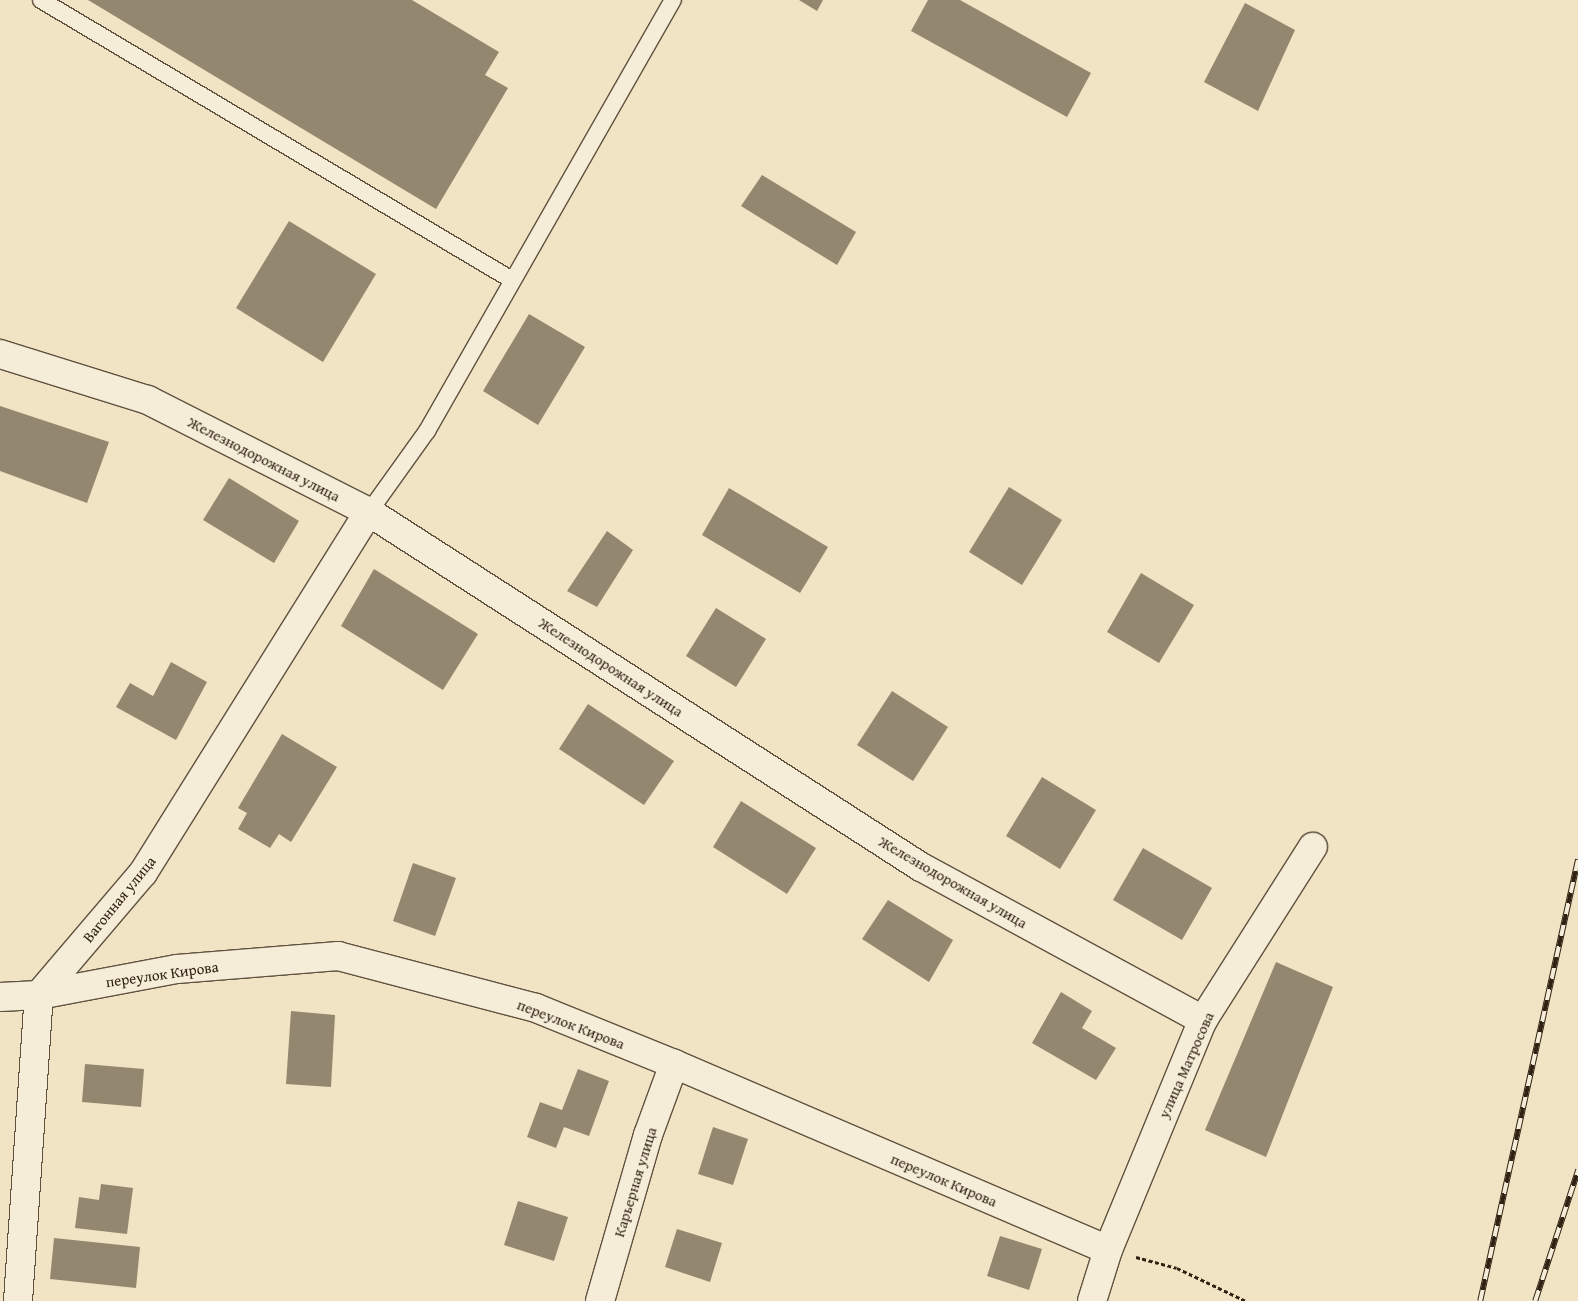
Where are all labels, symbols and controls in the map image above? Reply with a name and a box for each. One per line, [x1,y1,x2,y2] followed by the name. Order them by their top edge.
[185,413,343,505] street label: Железнодорожная улица
[536,614,686,720] street label: Железнодорожная улица
[876,832,1030,932] street label: Железнодорожная улица
[79,852,159,946] street label: Вагонная улица
[104,957,220,991] street label: переулок Кирова
[515,995,627,1053] street label: переулок Кирова
[1154,1009,1218,1121] street label: улица Матросова
[610,1125,660,1239] street label: Карьерная улица
[888,1150,1000,1210] street label: переулок Кирова

